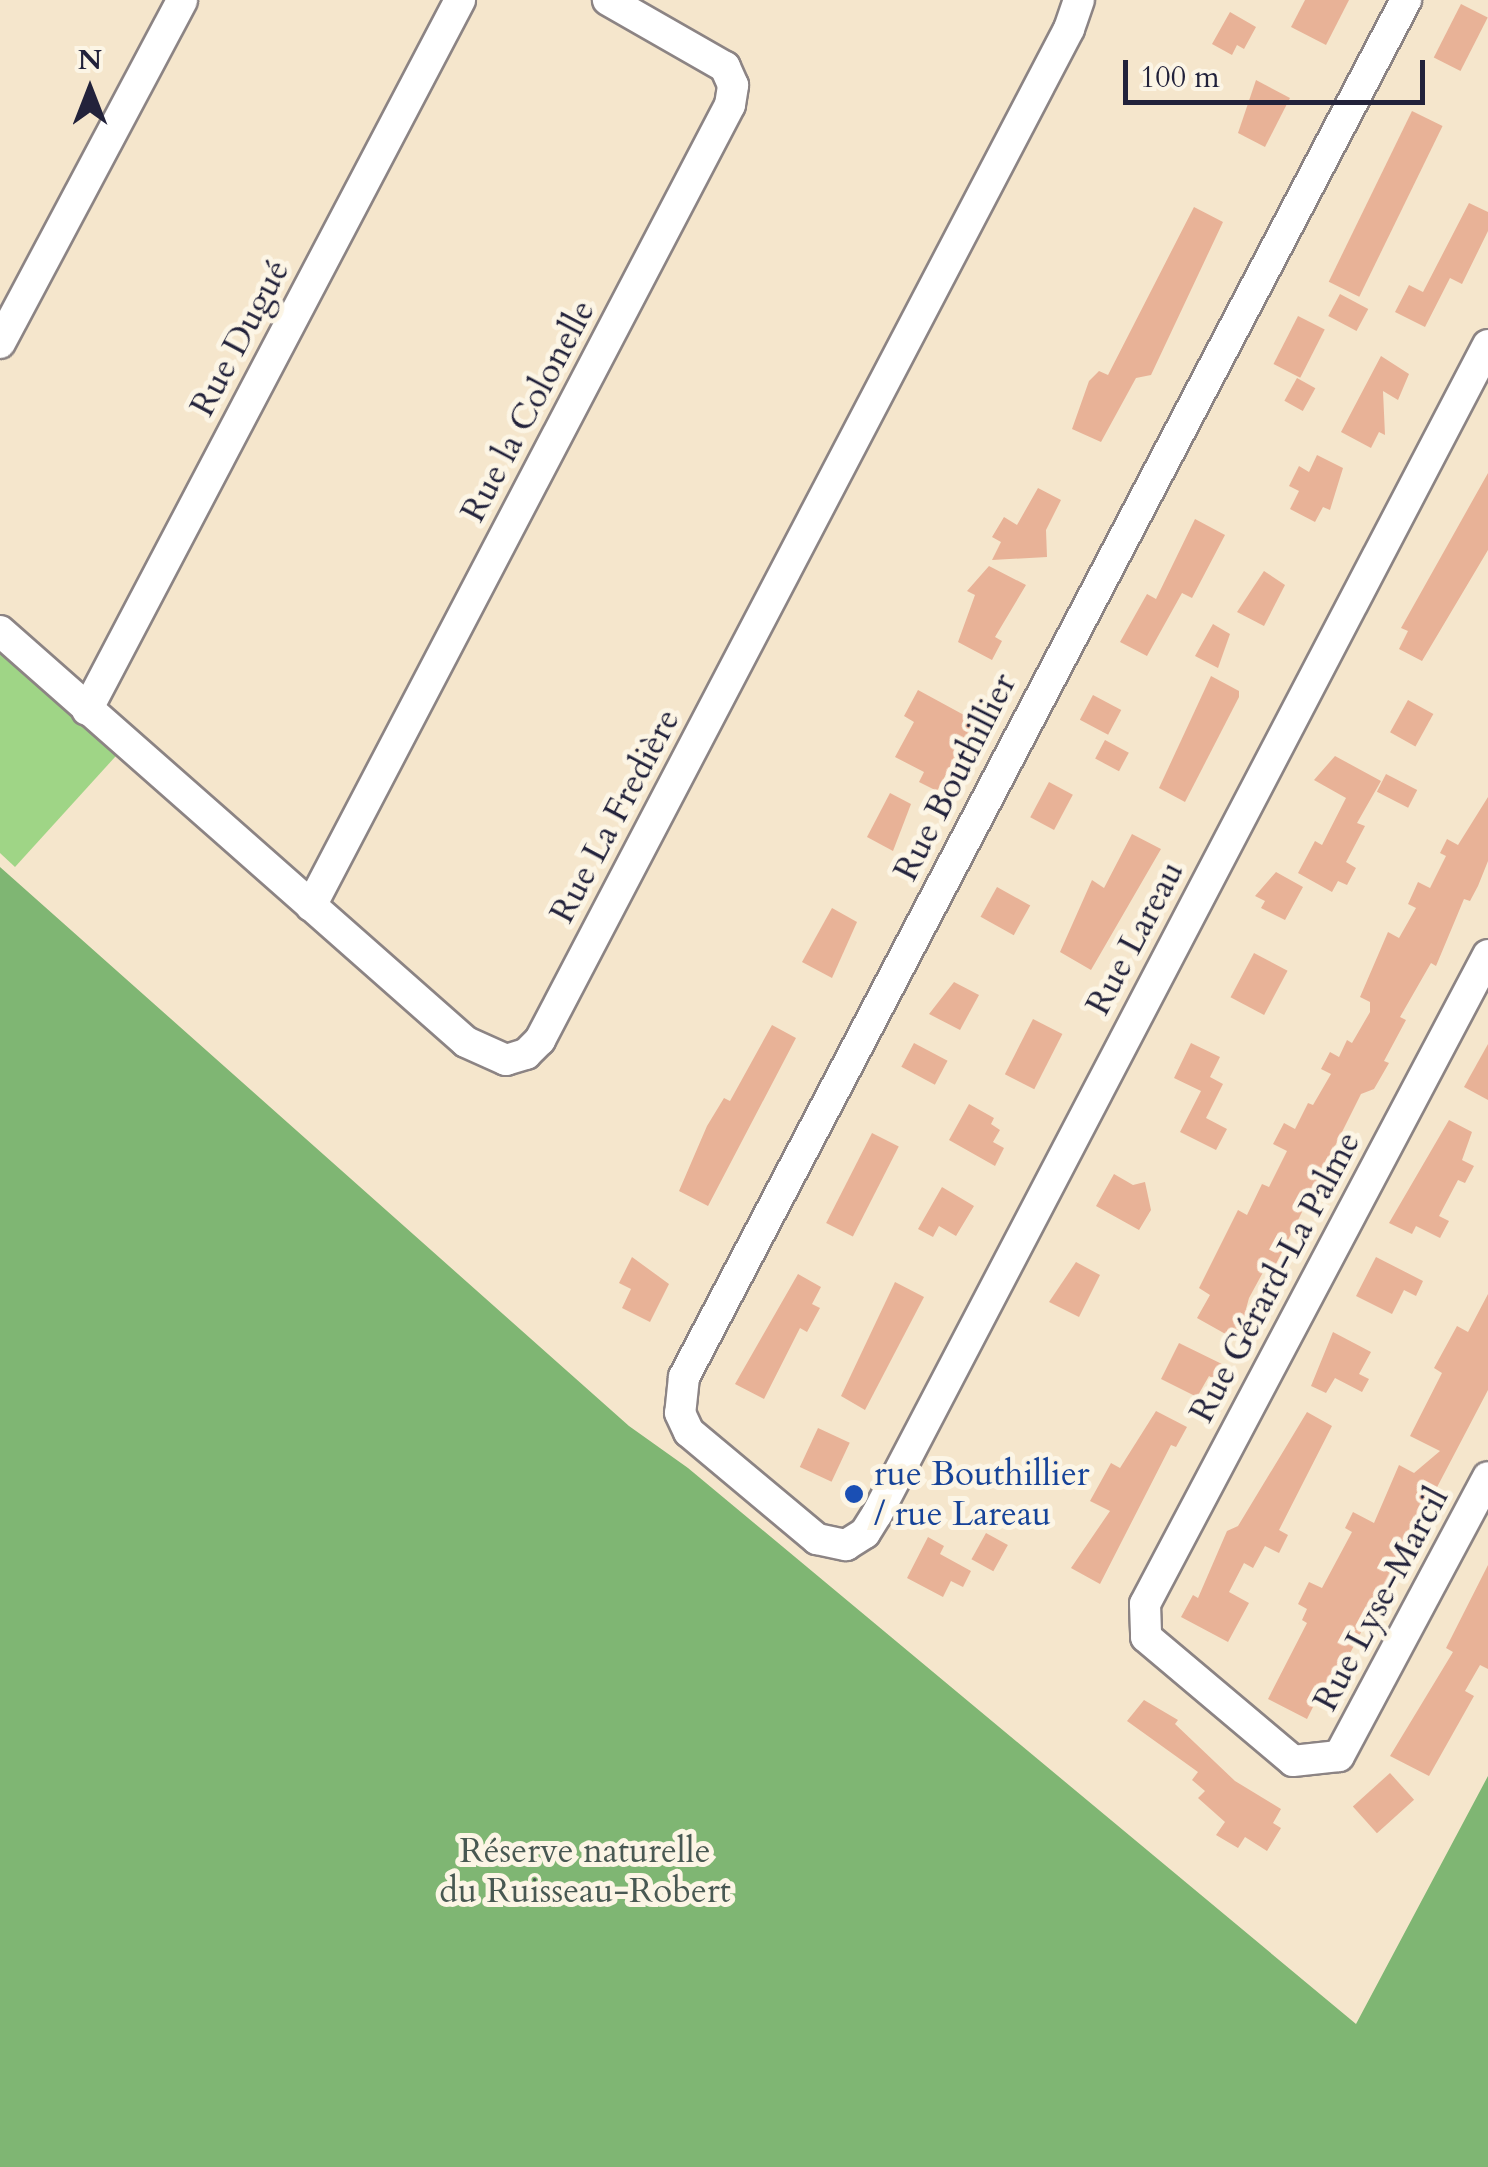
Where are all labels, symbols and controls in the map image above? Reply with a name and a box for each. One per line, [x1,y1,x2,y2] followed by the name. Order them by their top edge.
[40,40,140,140] north arrow
[1128,40,1430,102] scale bar
[78,41,102,79] text: N
[1140,57,1220,98] text: 100 m
[181,253,299,423] street label: Rue Dugué
[452,293,604,529] street label: Rue la Colonelle
[885,666,1025,888] street label: Rue Bouthillier
[541,702,689,930] street label: Rue La Fredière
[1077,854,1193,1022] street label: Rue Lareau
[1181,1124,1369,1430] street label: Rue Gérard-La Palme
[874,1453,1090,1535] place label: rue Bouthillier / rue Lareau
[1304,1480,1458,1718] street label: Rue Lyse-Marcil
[843,1483,865,1505] marker: rue Bouthillier / rue Lareau
[439,1830,731,1912] park label: Réserve naturelle du Ruisseau-Robert

